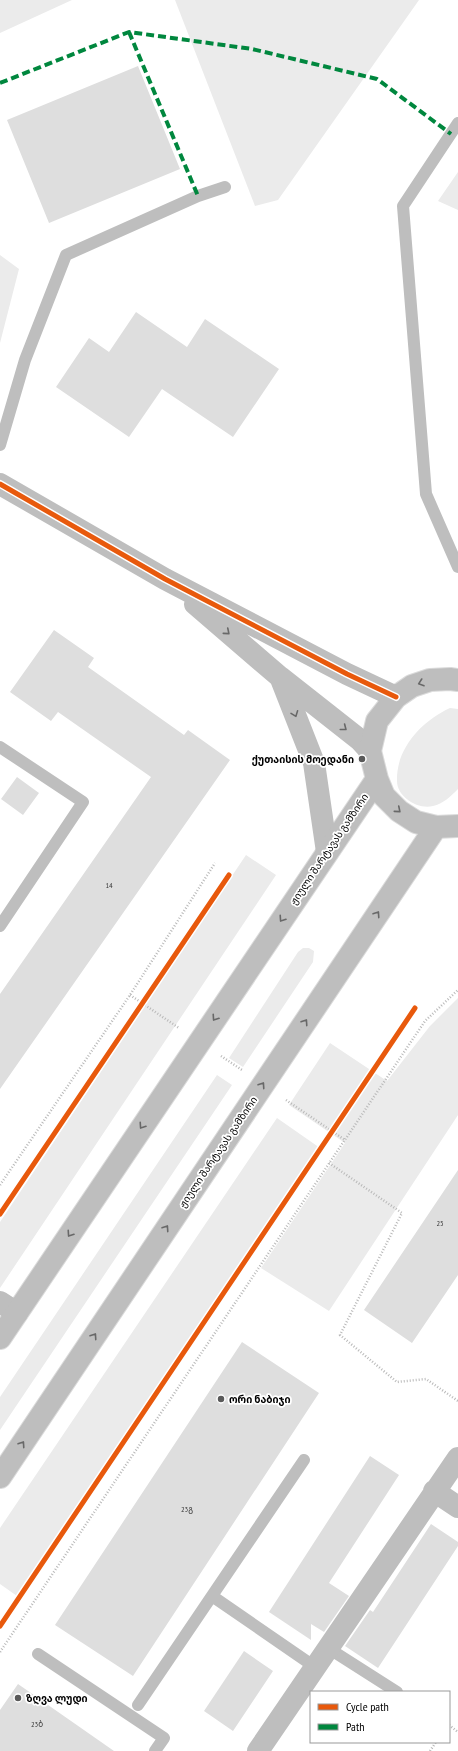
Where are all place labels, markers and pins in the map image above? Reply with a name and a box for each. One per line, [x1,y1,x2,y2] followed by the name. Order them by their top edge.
[252,753,354,766] place label: ქუთაისის მოედანი
[357,754,367,764] marker: ქუთაისის მოედანი
[229,1393,290,1406] place label: ორი ნაბიჯი
[216,1394,226,1404] marker: ორი ნაბიჯი
[26,1692,88,1705] place label: ზღვა ლუდი
[13,1693,23,1703] marker: ზღვა ლუდი

